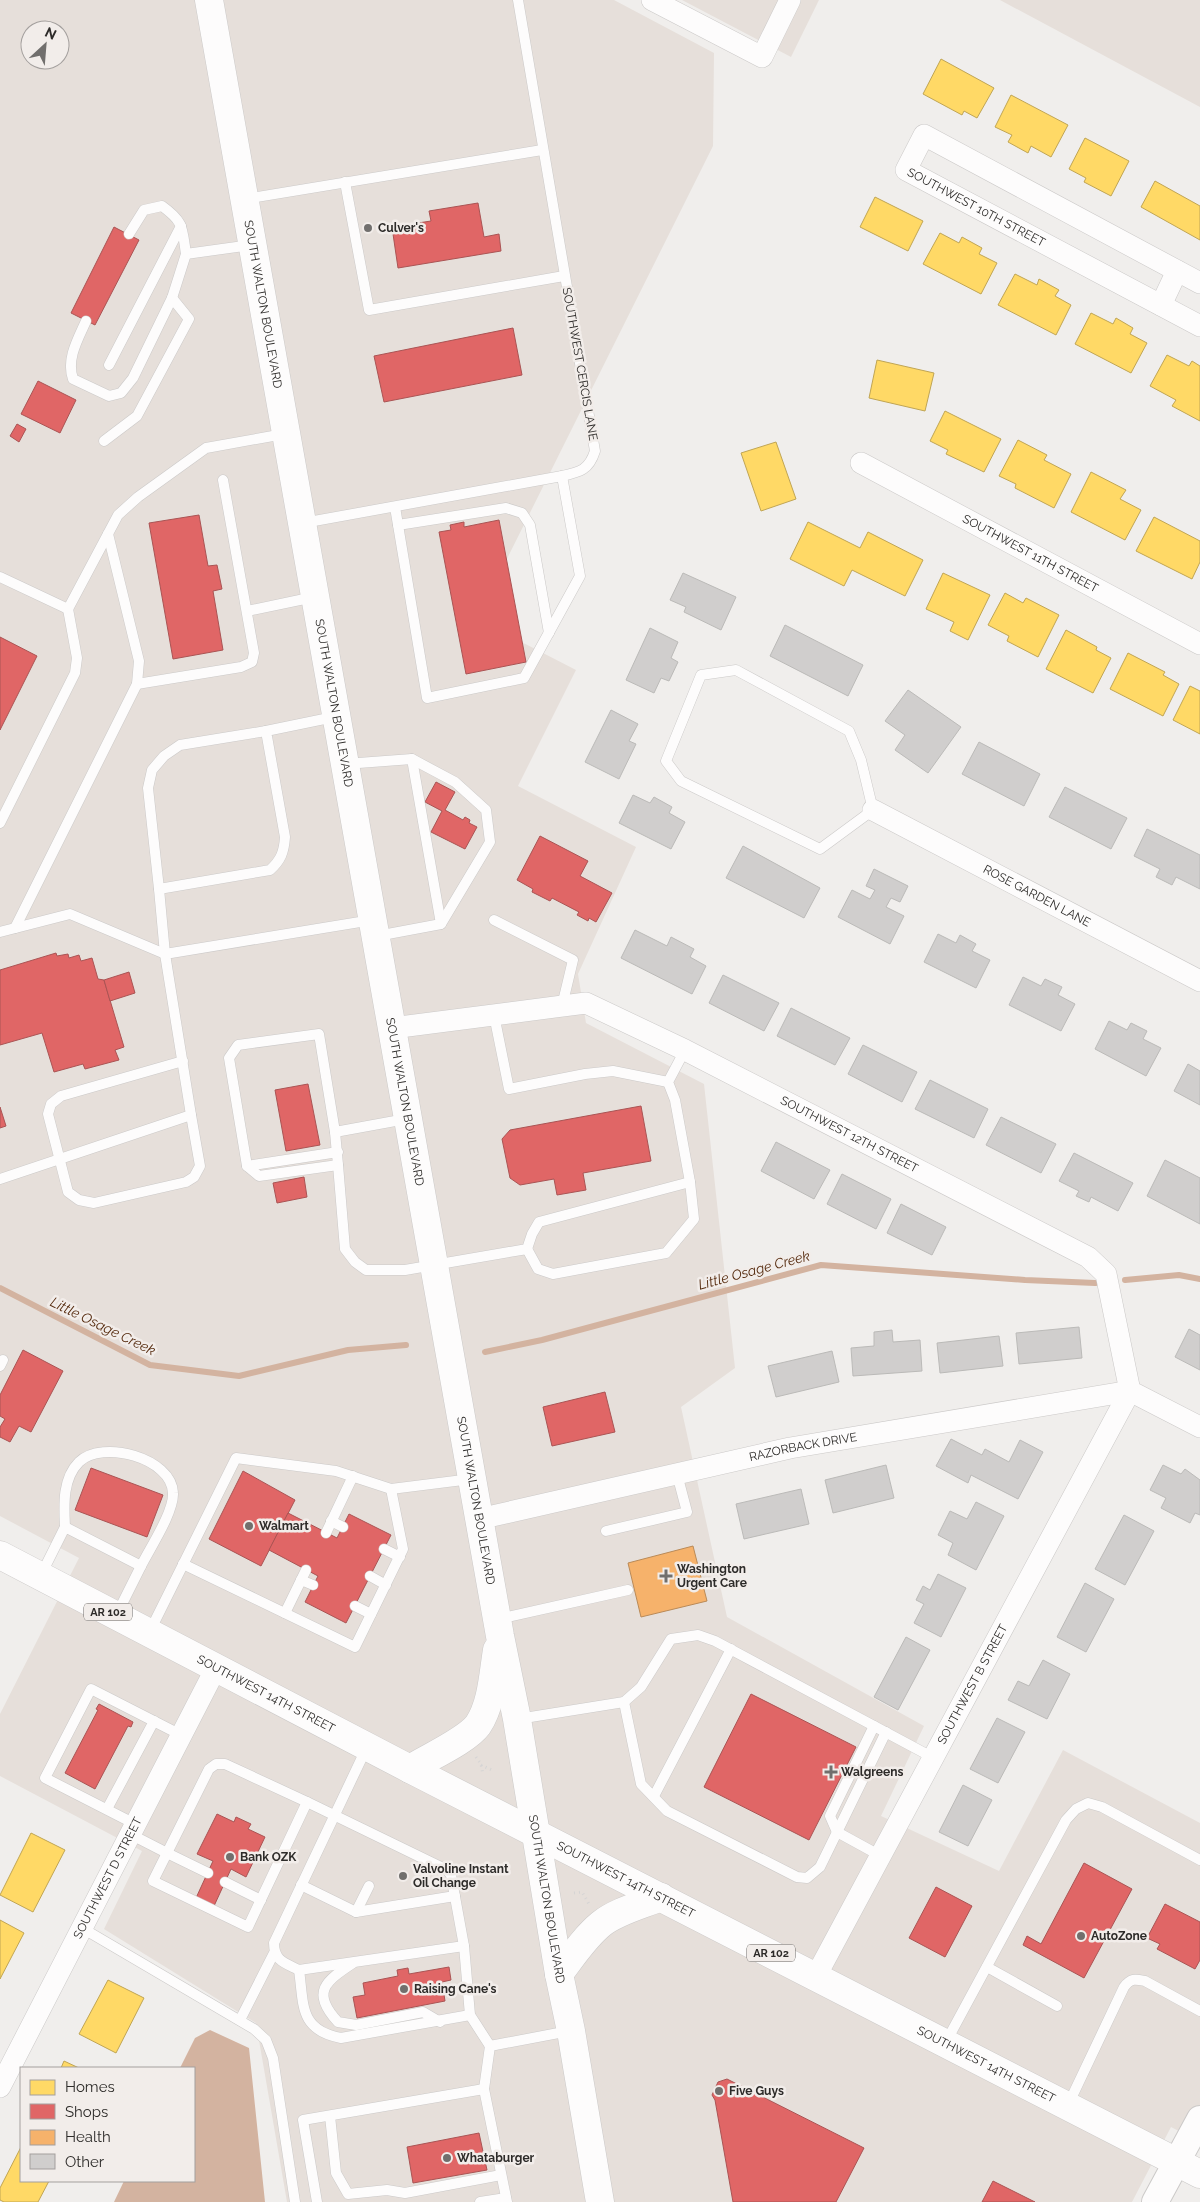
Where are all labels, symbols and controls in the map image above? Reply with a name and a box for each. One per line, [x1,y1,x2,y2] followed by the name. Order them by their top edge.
[20,20,70,70] north arrow
[42,24,59,43] text: N
[905,165,1048,250] street label: SOUTHWEST 10TH STREET
[241,219,285,390] street label: SOUTH WALTON BOULEVARD
[378,221,424,235] place label: Culver's
[362,222,374,234] marker: Culver's
[560,286,600,442] street label: SOUTHWEST CERCIS LANE
[960,511,1101,596] street label: SOUTHWEST 11TH STREET
[312,618,356,789] street label: SOUTH WALTON BOULEVARD
[981,862,1093,930] street label: ROSE GARDEN LANE
[383,1016,427,1187] street label: SOUTH WALTON BOULEVARD
[778,1093,921,1176] street label: SOUTHWEST 12TH STREET
[696,1247,812,1293] water label: Little Osage Creek
[48,1294,159,1359] water label: Little Osage Creek
[454,1415,498,1586] street label: SOUTH WALTON BOULEVARD
[748,1430,858,1464] street label: RAZORBACK DRIVE
[259,1519,309,1533] place label: Walmart
[243,1520,255,1532] marker: Walmart
[677,1562,747,1590] place label: Washington Urgent Care
[659,1569,673,1583] marker: Washington Urgent Care
[84,1604,132,1620] road number: AR 102
[935,1621,1011,1747] street label: SOUTHWEST B STREET
[195,1652,338,1736] street label: SOUTHWEST 14TH STREET
[841,1765,903,1779] place label: Walgreens
[825,1766,837,1778] marker: Walgreens
[71,1814,145,1941] street label: SOUTHWEST D STREET
[526,1814,568,1985] street label: SOUTH WALTON BOULEVARD
[554,1838,698,1921] street label: SOUTHWEST 14TH STREET
[240,1850,297,1864] place label: Bank OZK
[224,1851,236,1863] marker: Bank OZK
[413,1862,509,1890] place label: Valvoline Instant Oil Change
[397,1870,409,1882] marker: Valvoline Instant Oil Change
[1091,1929,1147,1943] place label: AutoZone
[1075,1930,1087,1942] marker: AutoZone
[747,1945,795,1962] road number: AR 102
[414,1982,497,1996] place label: Raising Cane's
[398,1983,410,1995] marker: Raising Cane's
[915,2023,1058,2106] street label: SOUTHWEST 14TH STREET
[20,2067,195,2182] legend
[65,2078,115,2096] text: Homes
[729,2084,784,2098] place label: Five Guys
[713,2085,725,2097] marker: Five Guys
[65,2103,108,2121] text: Shops
[65,2128,111,2146] text: Health
[457,2151,535,2165] place label: Whataburger
[441,2152,453,2164] marker: Whataburger
[65,2153,105,2171] text: Other

